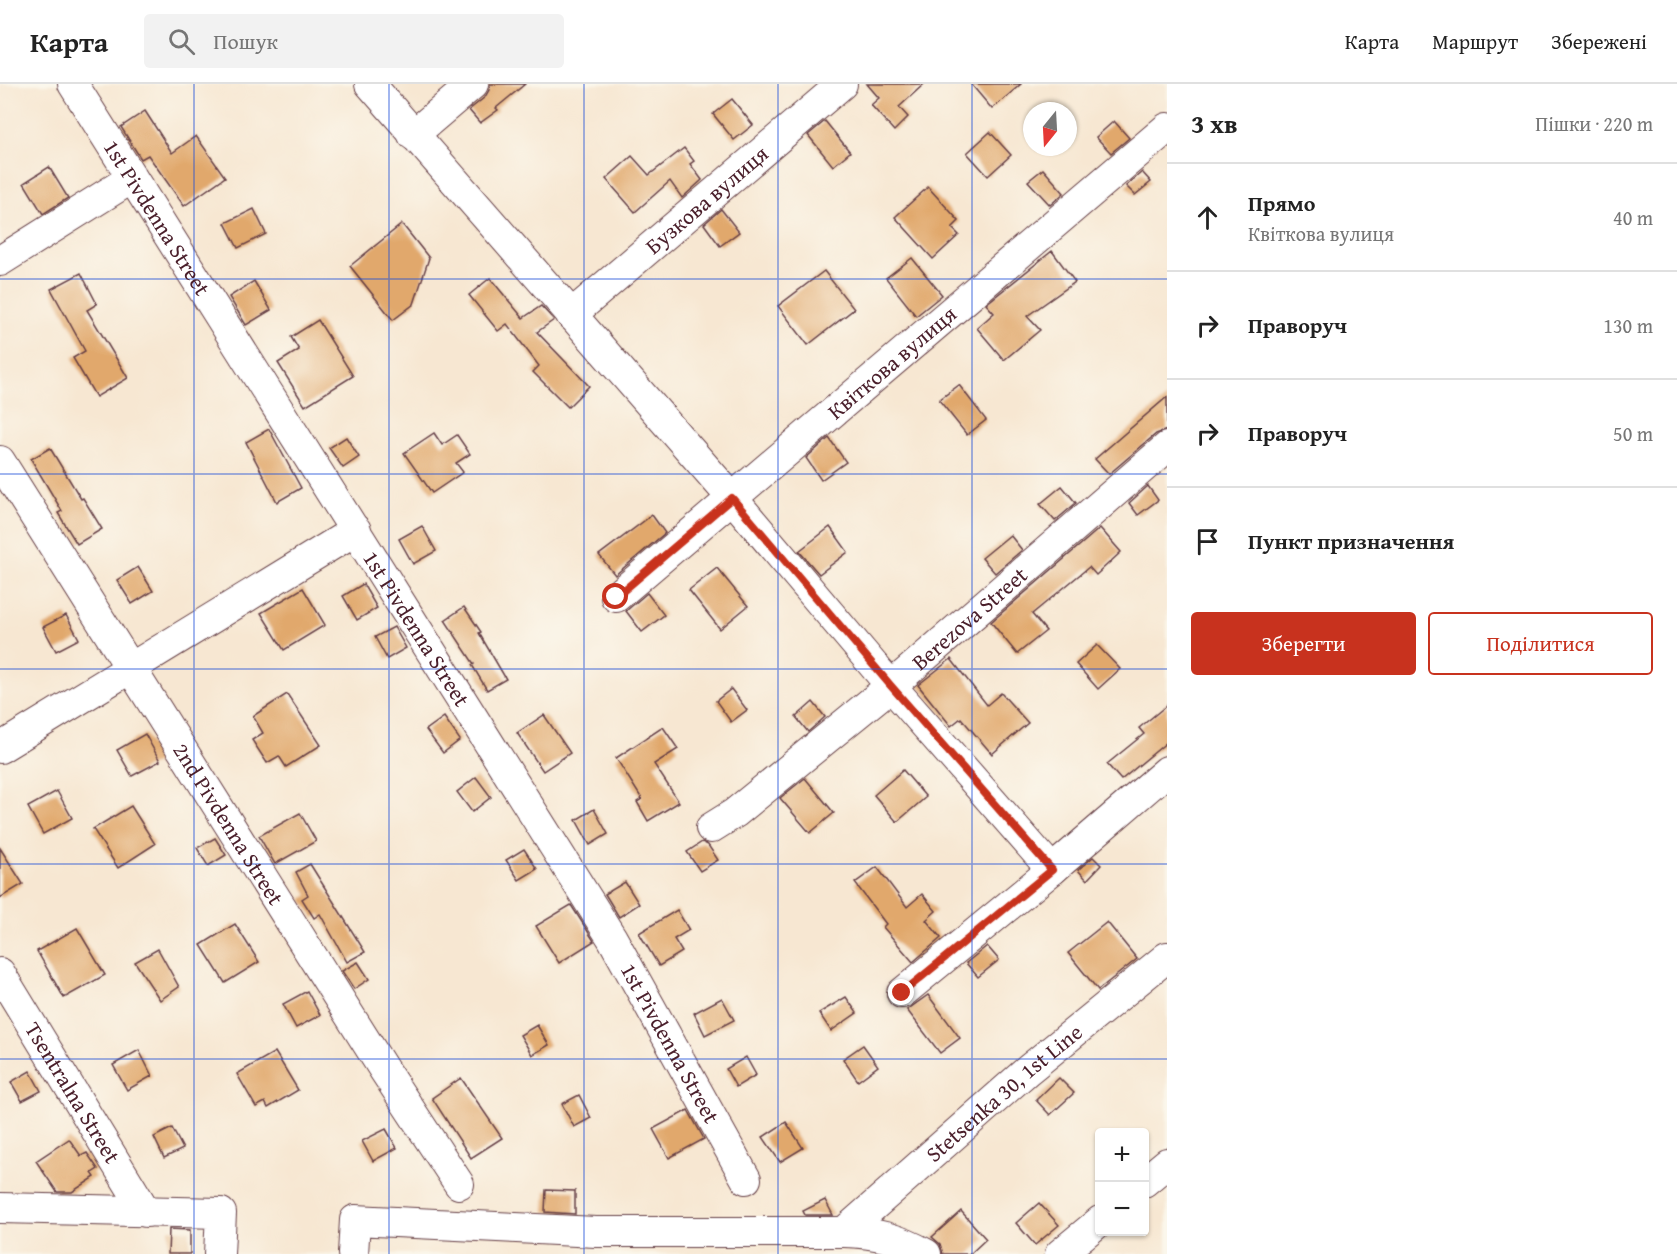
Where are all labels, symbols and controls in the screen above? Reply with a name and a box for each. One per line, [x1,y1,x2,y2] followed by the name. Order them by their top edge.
[144,14,564,68] search box
[30,21,108,62] text: Карта
[165,25,198,58] icon: search
[213,25,278,57] text: Пошук
[1345,26,1399,57] text: Карта
[1432,26,1518,57] text: Маршрут
[1551,26,1647,57] text: Збережені
[1023,102,1077,156] north arrow
[1191,104,1238,143] text: 3 хв
[1535,109,1653,138] text: Пішки · 220 m
[96,134,219,302] street label: 1st Pivdenna Street
[638,138,775,261] street label: Бузкова вулиця
[1248,187,1315,219] text: Прямо
[1191,201,1224,234] icon: ahead
[1613,203,1653,232] text: 40 m
[1248,219,1394,248] text: Квіткова вулиця
[820,298,963,427] street label: Квіткова вулиця
[1191,309,1224,342] icon: right
[1248,309,1347,341] text: Праворуч
[1603,311,1653,340] text: 130 m
[1191,417,1224,450] icon: right
[1248,417,1347,449] text: Праворуч
[1613,419,1653,448] text: 50 m
[1191,525,1224,558] icon: arrive
[1248,525,1454,557] text: Пункт призначення
[355,544,478,713] street label: 1st Pivdenna Street
[904,559,1034,677] street label: Berezova Street
[602,583,628,609] route start
[1191,612,1416,675] button: Зберегти
[1428,612,1653,675] button: Поділитися
[166,737,292,911] street label: 2nd Pivdenna Street
[613,957,728,1129] street label: 1st Pivdenna Street
[888,979,914,1005] route end
[18,1016,129,1169] street label: Tsentralna Street
[918,1016,1089,1169] street label: Stetsenka 30, 1st Line
[1095,1128,1149,1236] map controls
[1095,1128,1149,1182] button: +
[1095,1182,1149,1236] button: −

